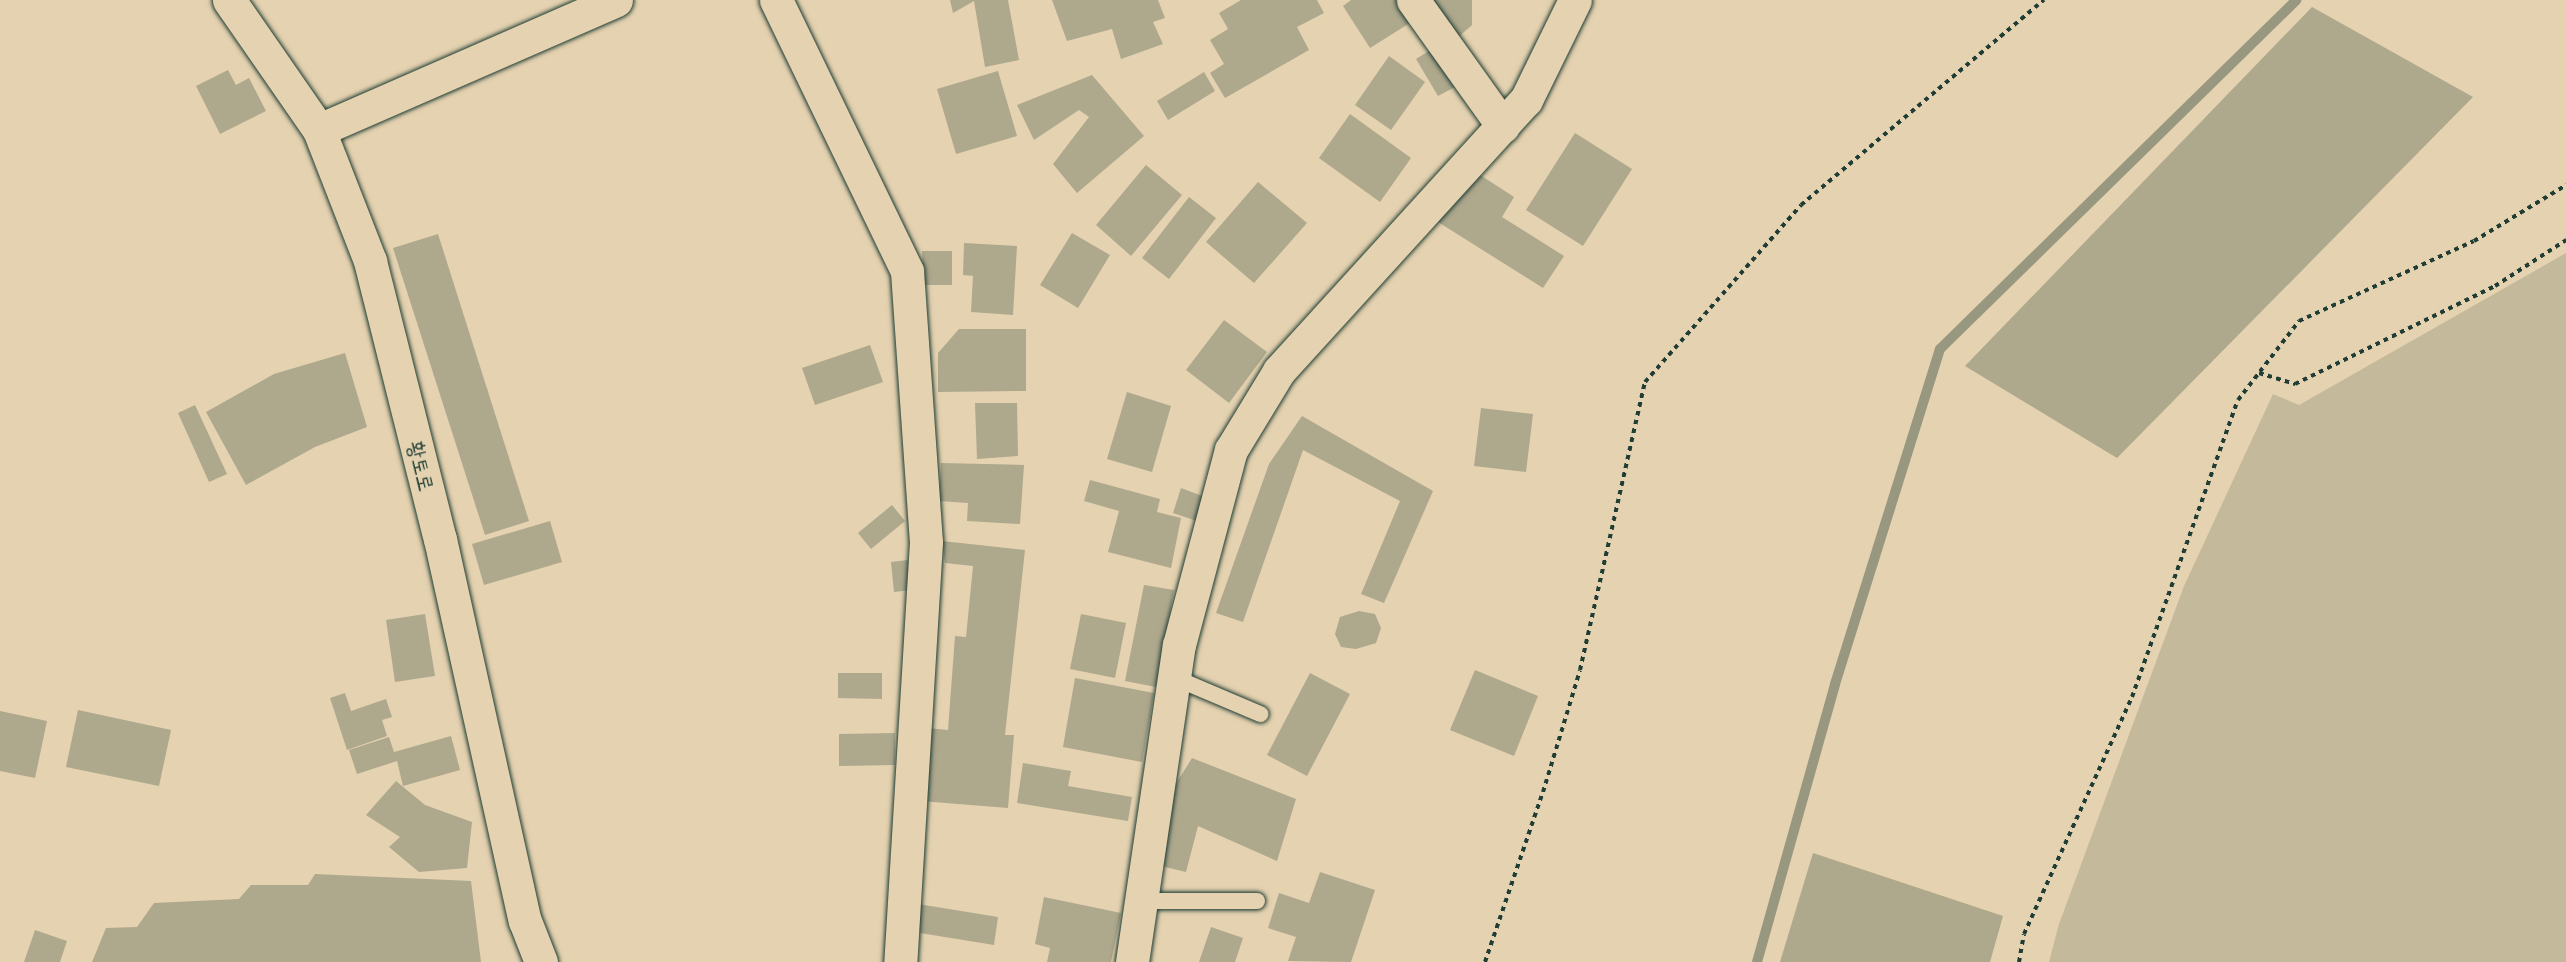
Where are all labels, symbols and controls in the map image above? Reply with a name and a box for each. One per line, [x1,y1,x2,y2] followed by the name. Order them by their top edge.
[403,438,439,494] street label: 황토로

